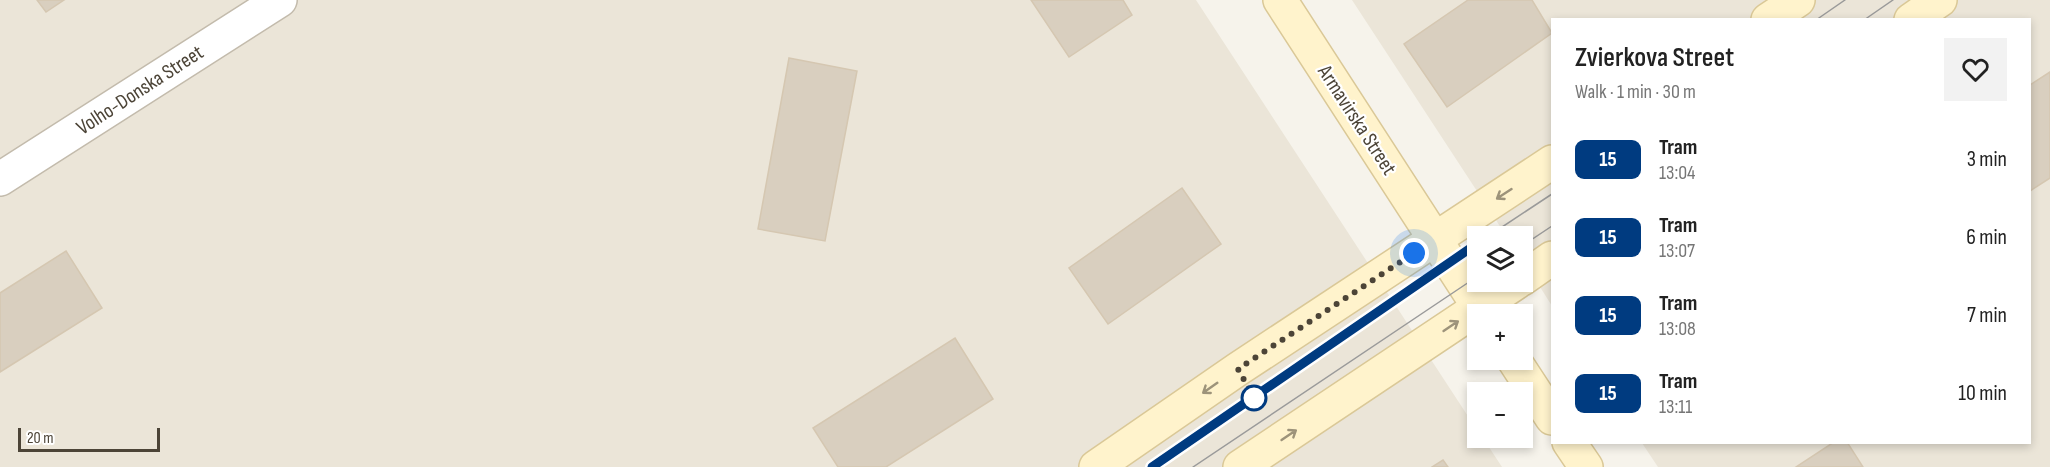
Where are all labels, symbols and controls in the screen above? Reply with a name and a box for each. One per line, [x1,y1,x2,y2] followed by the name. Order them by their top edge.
[1944,38,2007,101] button: heart
[72,40,208,140] street label: Volho-Donska Street
[1575,41,1734,74] text: Zvierkova Street
[1312,60,1402,180] street label: Armavirska Street
[1575,80,1696,104] text: Walk · 1 min · 30 m
[1659,134,1697,161] text: Tram
[1967,146,2007,173] text: 3 min
[1599,147,1617,172] text: 15
[1659,161,1695,185] text: 13:04
[1496,188,1512,200] one-way arrow
[1659,212,1697,239] text: Tram
[1966,224,2007,251] text: 6 min
[1599,225,1617,250] text: 15
[1467,226,1533,448] map controls
[1467,226,1533,292] button: layers
[1399,238,1429,268] your location
[1659,239,1695,263] text: 13:07
[1659,290,1697,317] text: Tram
[1967,302,2007,329] text: 7 min
[1599,303,1617,328] text: 15
[1467,304,1533,370] button: +
[1659,317,1696,341] text: 13:08
[1442,320,1459,332] one-way arrow
[1659,368,1697,395] text: Tram
[1958,380,2007,407] text: 10 min
[1599,381,1617,406] text: 15
[1202,382,1219,394] one-way arrow
[1467,382,1533,448] button: −
[1241,385,1267,411] unlabelled marker
[1659,395,1692,419] text: 13:11
[18,425,160,452] scale bar
[1280,428,1297,441] one-way arrow
[27,429,54,448] text: 20 m

